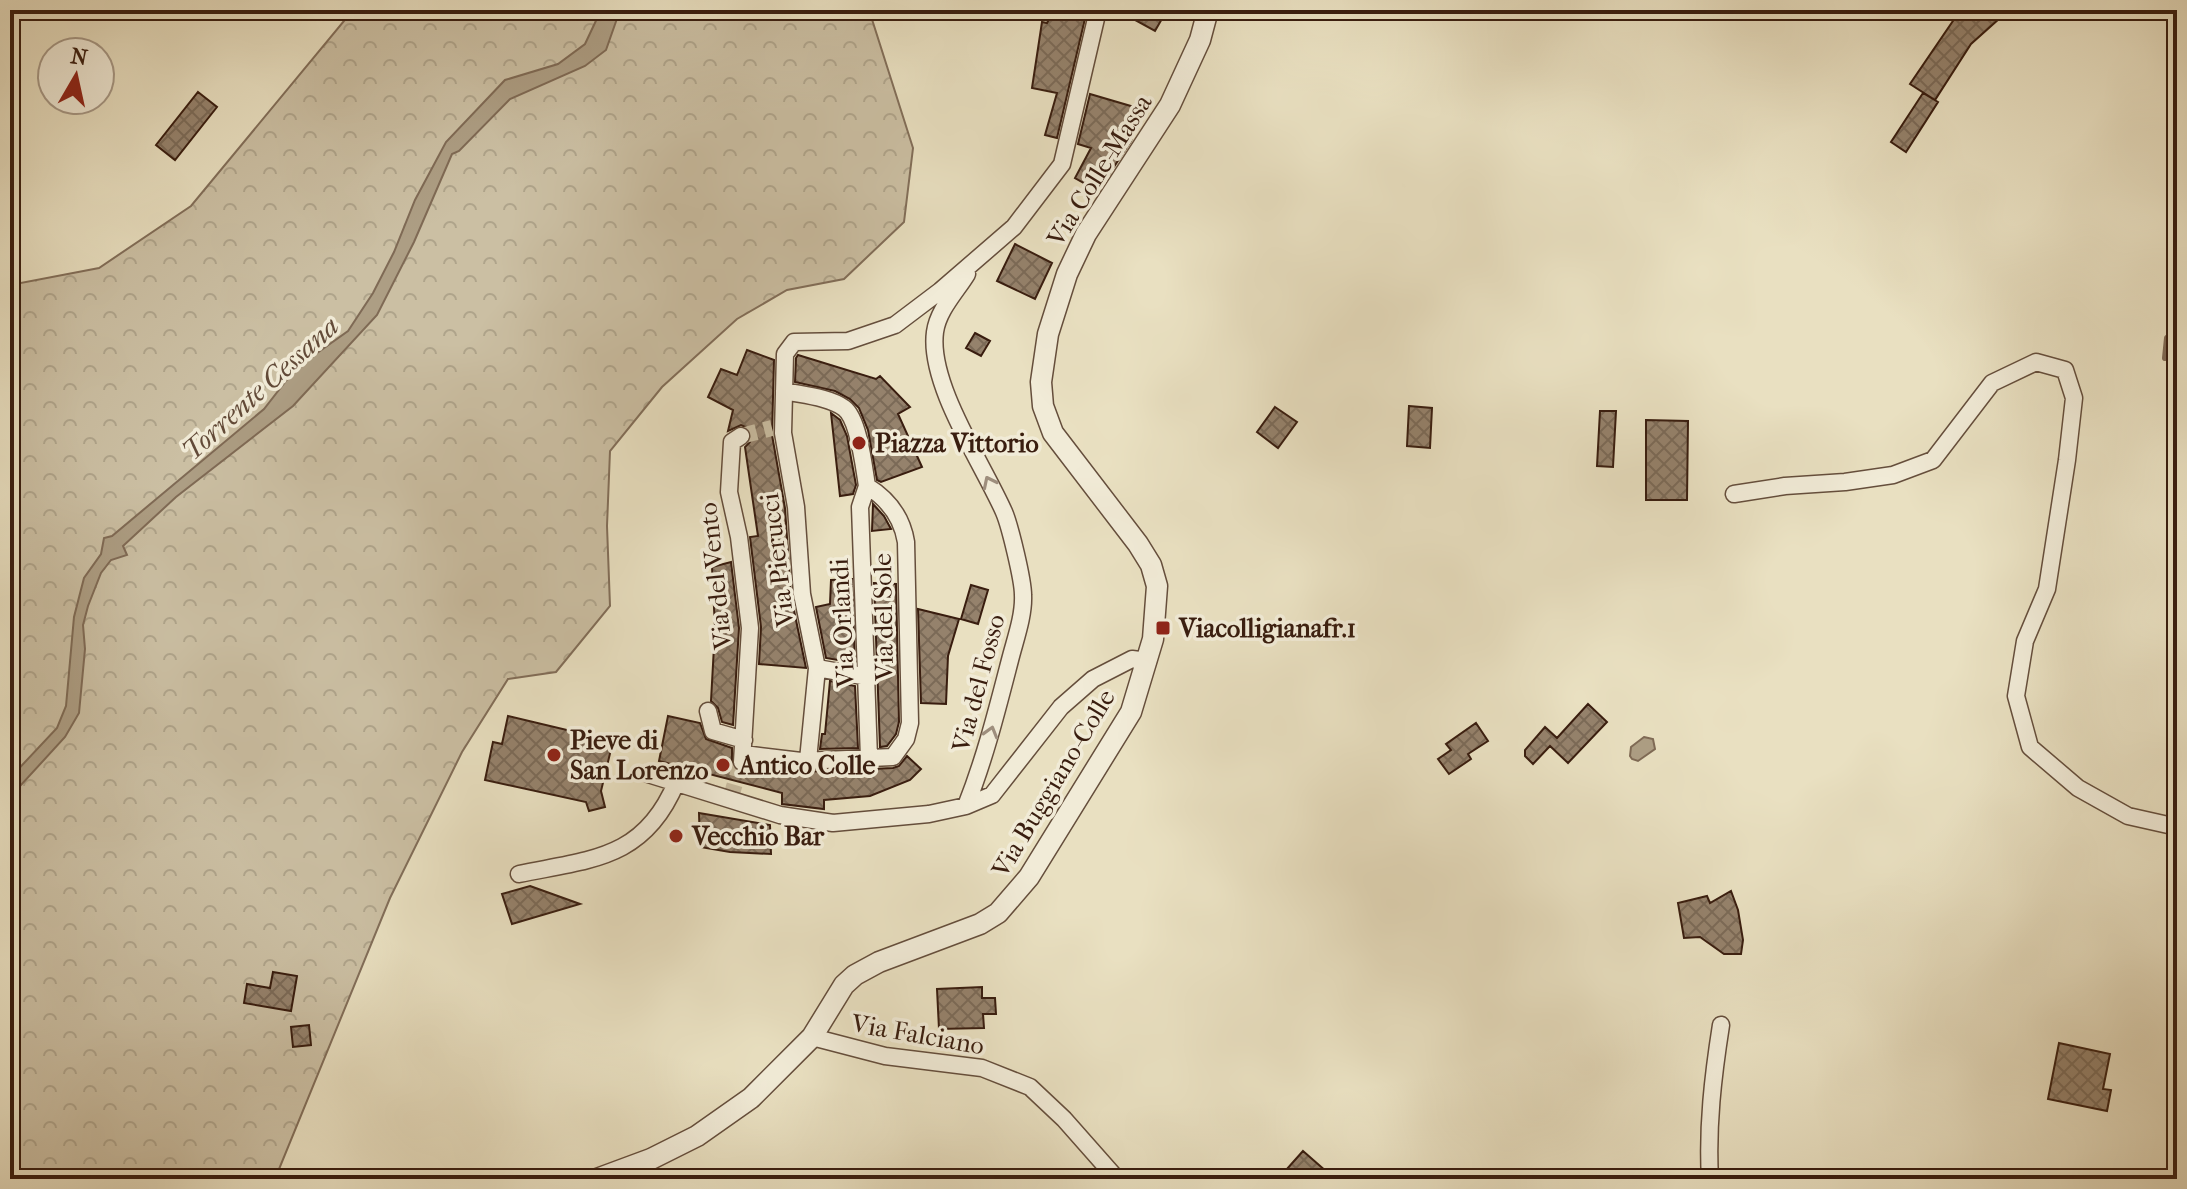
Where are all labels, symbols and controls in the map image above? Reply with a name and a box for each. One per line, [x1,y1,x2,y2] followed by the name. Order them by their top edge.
[36,36,116,116] north arrow
[69,43,90,71] text: N
[1040,88,1159,253] street label: Via Colle-Massa
[175,309,345,467] water label: Torrente Cessana
[875,428,1039,459] place label: Piazza Vittorio
[850,434,868,452] marker: Piazza Vittorio
[983,476,999,490] one-way arrow
[754,491,801,630] street label: Via Pierucci
[692,501,739,652] street label: Via del Vento
[867,553,900,682] street label: Via del Sole
[824,557,861,690] street label: Via Orlandi
[945,611,1012,756] street label: Via del Fosso
[1178,613,1356,644] place label: Viacolligianafr.1
[1154,619,1172,637] marker: Viacolligianafr.1
[985,684,1122,884] street label: Via Buggiano-Colle
[570,725,708,786] place label: Pieve di San Lorenzo
[982,726,998,740] one-way arrow
[545,746,563,764] marker: Pieve di San Lorenzo
[737,750,875,781] place label: Antico Colle
[714,756,732,774] marker: Antico Colle
[691,821,825,852] place label: Vecchio Bar
[667,827,685,845] marker: Vecchio Bar
[848,1007,987,1061] street label: Via Falciano

